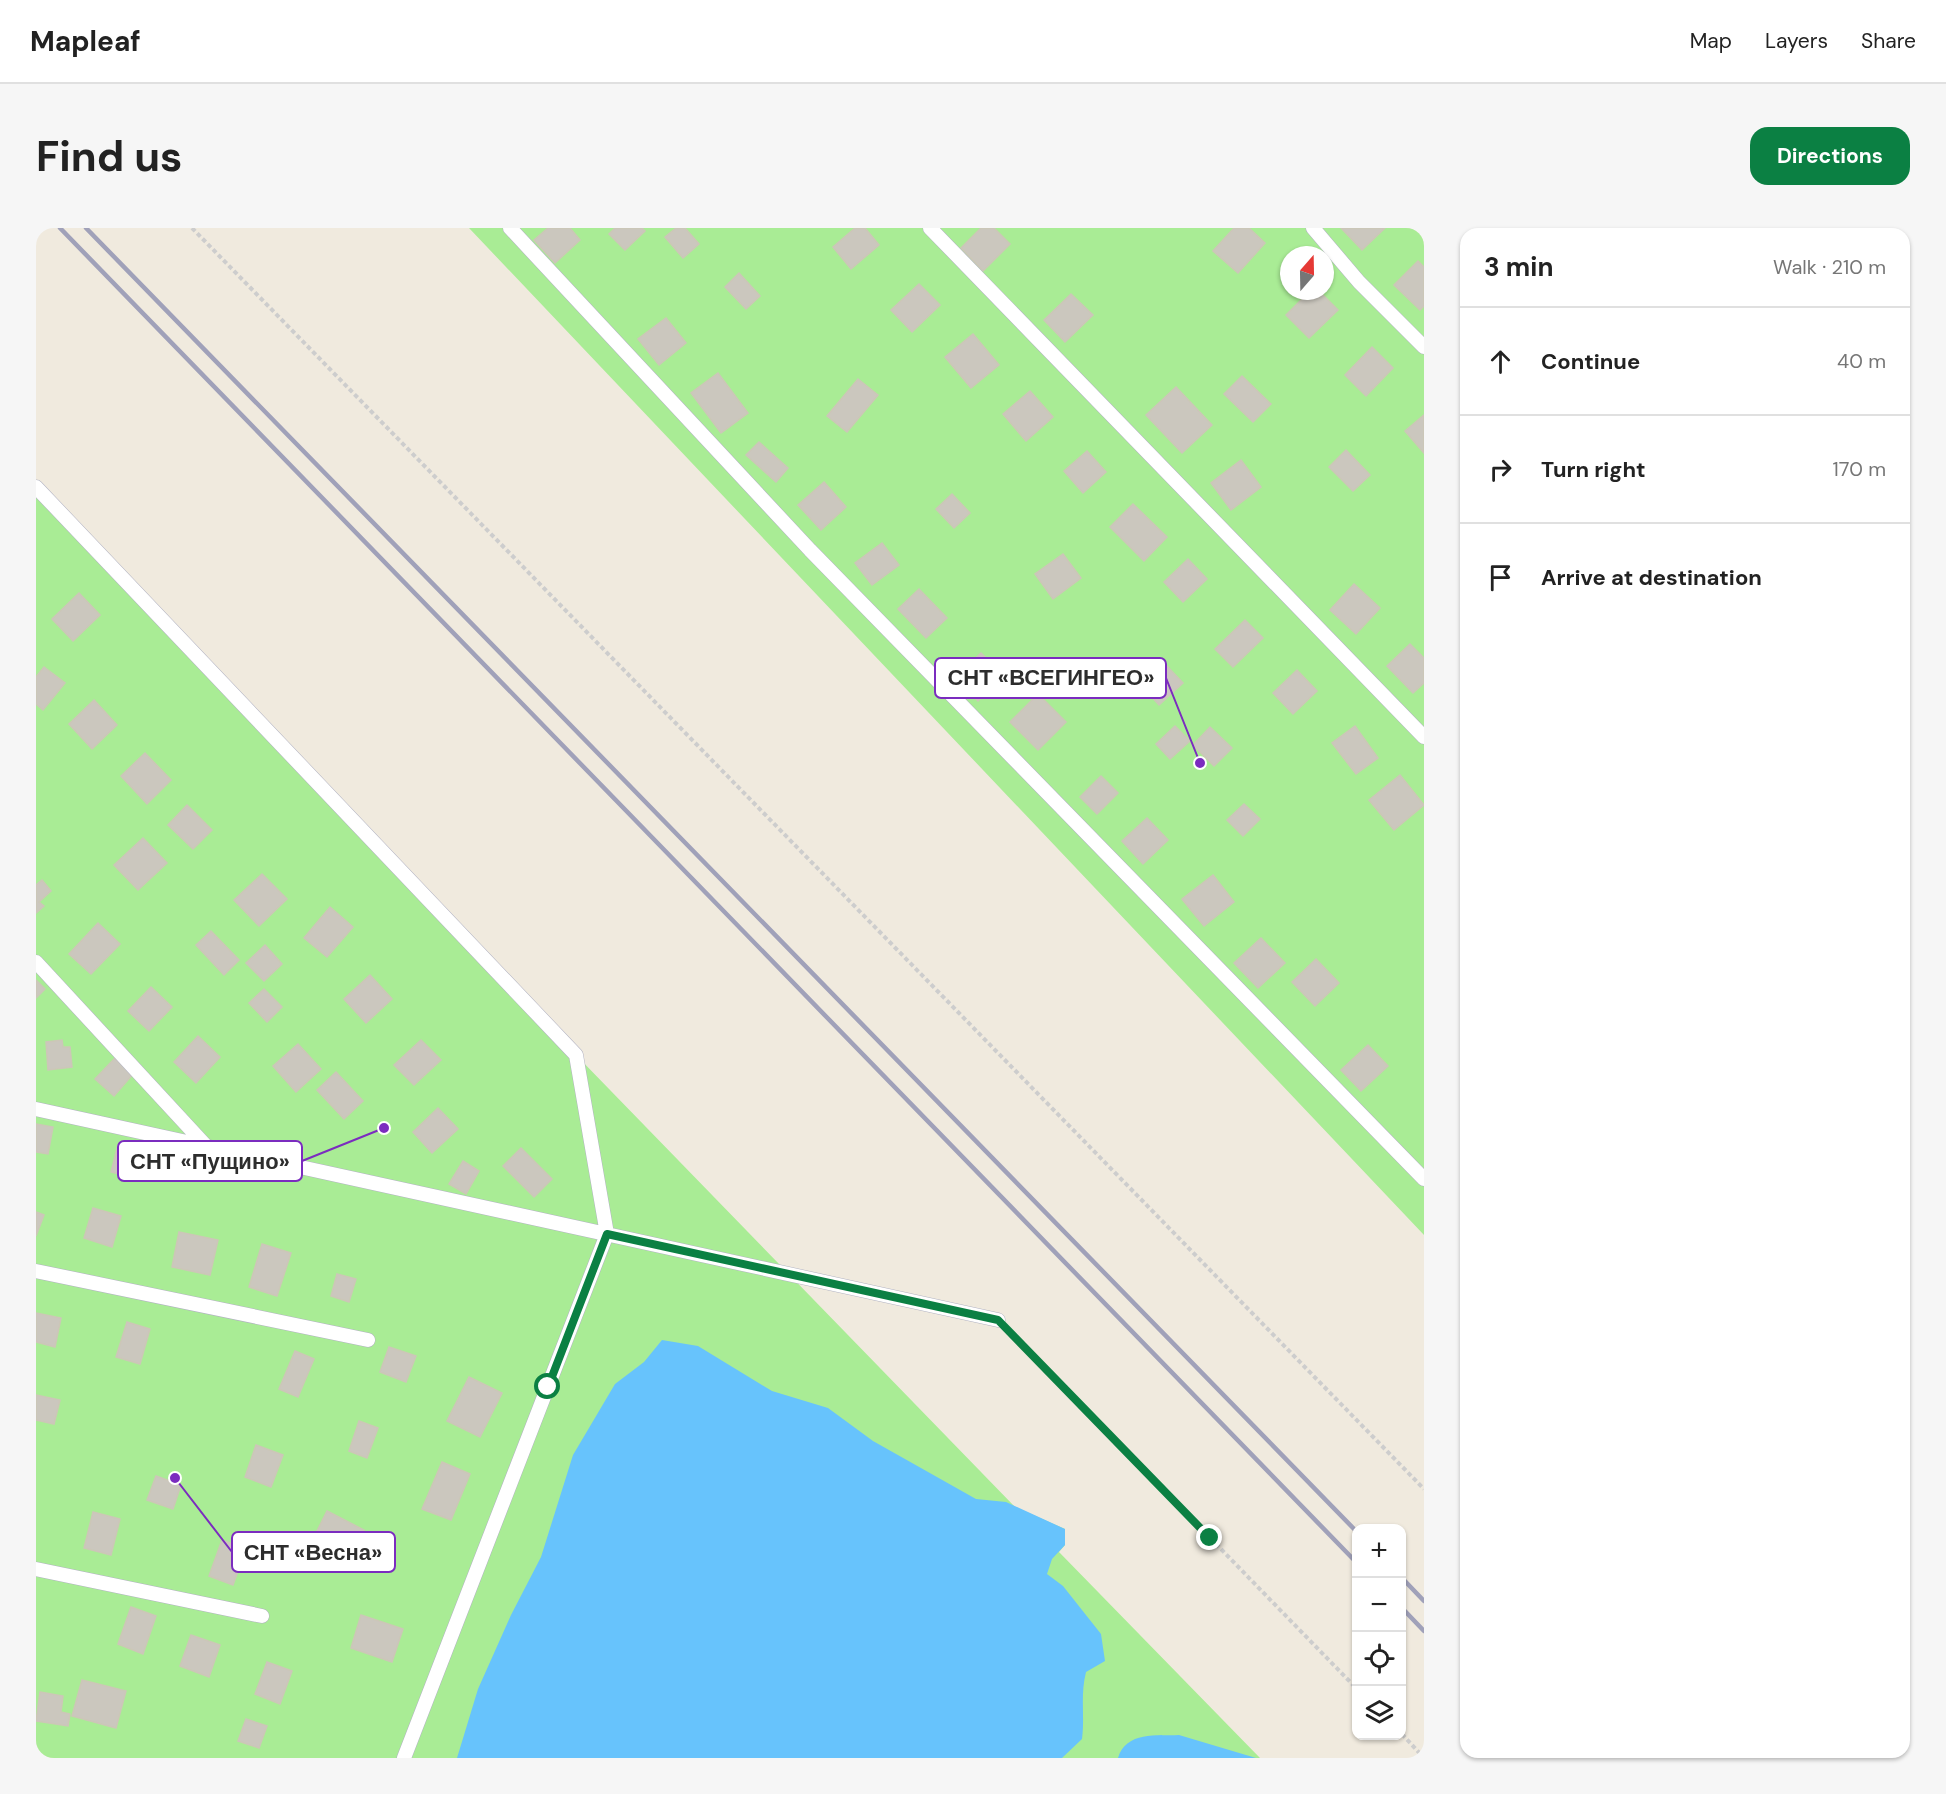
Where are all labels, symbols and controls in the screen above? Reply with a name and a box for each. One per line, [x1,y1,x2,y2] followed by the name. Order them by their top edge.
[30,23,141,60] text: Mapleaf
[1690,27,1732,55] text: Map
[1765,27,1828,55] text: Layers
[1861,27,1916,55] text: Share
[1750,127,1910,185] button: Directions
[36,129,182,184] text: Find us
[1280,246,1334,300] north arrow
[1484,250,1553,284] text: 3 min
[1773,254,1886,280] text: Walk · 210 m
[1484,345,1517,378] icon: ahead
[1541,347,1640,376] text: Continue
[1837,348,1886,374] text: 40 m
[1484,453,1517,486] icon: right
[1541,455,1646,484] text: Turn right
[1833,456,1886,482] text: 170 m
[1484,561,1517,594] icon: arrive
[1541,563,1762,592] text: Arrive at destination
[935,658,1166,698] callout: СНТ «ВСЕГИНГЕО»
[947,663,1155,692] text: СНТ «ВСЕГИНГЕО»
[118,1141,302,1181] callout: СНТ «Пущино»
[130,1147,290,1176] text: СНТ «Пущино»
[534,1373,560,1399] route start
[1196,1524,1222,1550] route end
[1352,1524,1406,1740] map controls
[1352,1524,1406,1578] button: +
[232,1532,395,1572] callout: СНТ «Весна»
[244,1538,382,1567] text: СНТ «Весна»
[1352,1578,1406,1632] button: −
[1352,1632,1406,1686] button: locate
[1352,1686,1406,1740] button: layers

